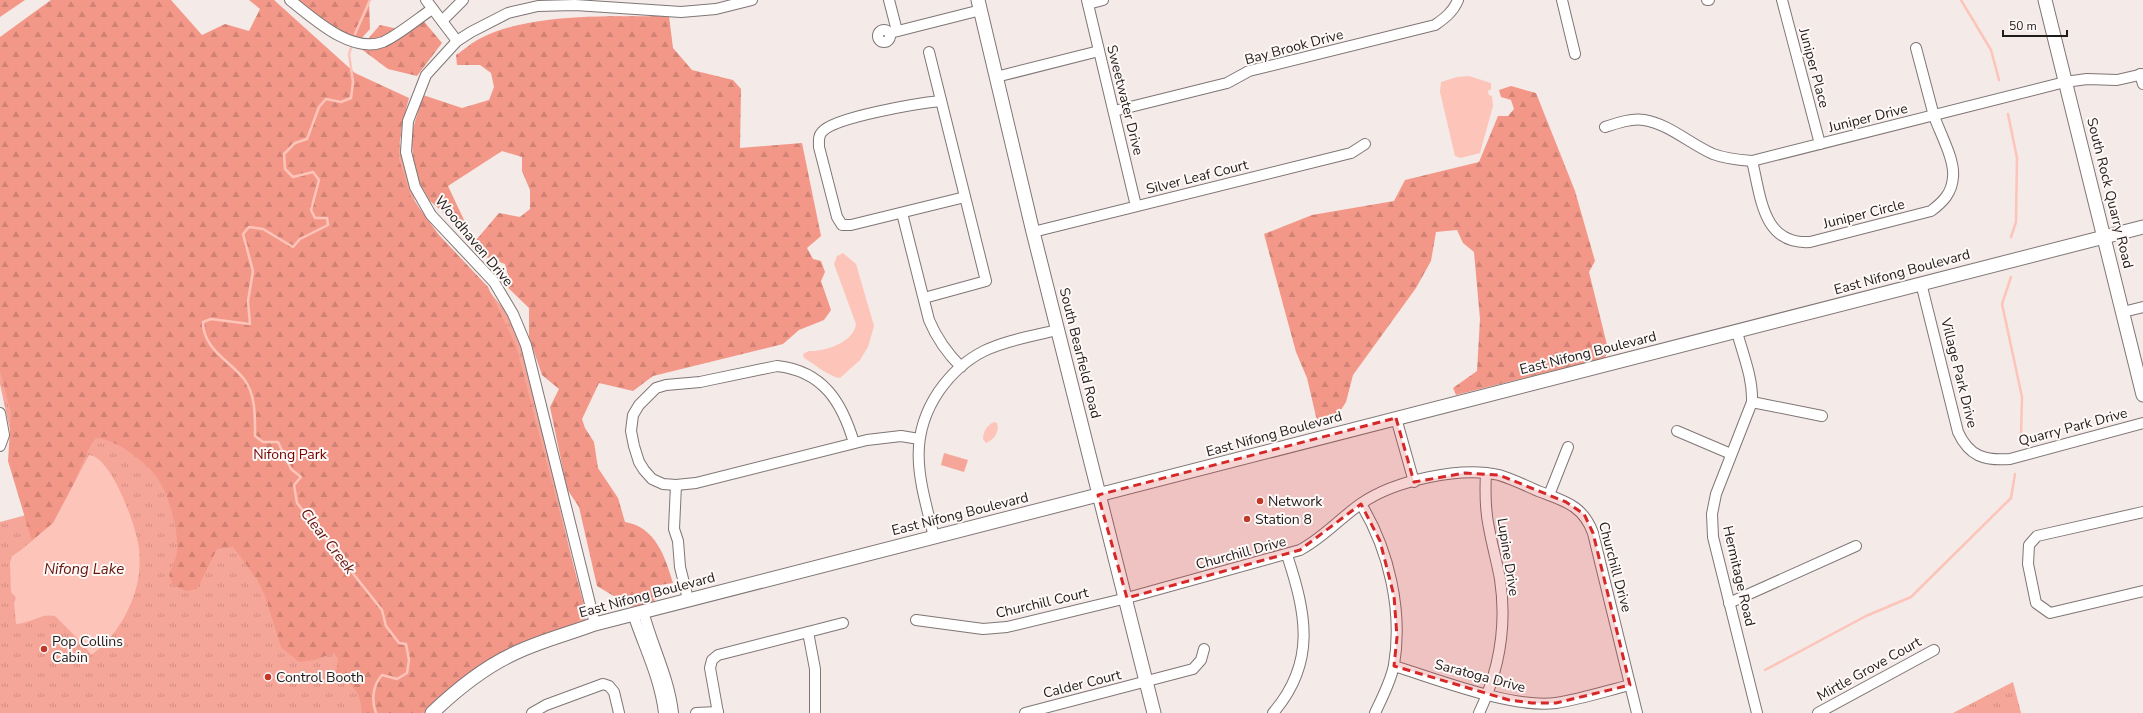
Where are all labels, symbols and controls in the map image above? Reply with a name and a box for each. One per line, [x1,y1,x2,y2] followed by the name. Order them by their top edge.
[2003,12,2067,38] scale bar
[2009,18,2037,34] text: 50 m
[1243,25,1345,69] street label: Bay Brook Drive
[1794,25,1834,110] street label: Juniper Place
[1102,43,1148,157] street label: Sweetwater Drive
[1825,99,1910,137] street label: Juniper Drive
[2082,116,2138,270] street label: South Rock Quarry Road
[1144,155,1250,199] street label: Silver Leaf Court
[430,192,518,290] street label: Woodhaven Drive
[1820,195,1907,234] street label: Juniper Circle
[1832,245,1972,299] street label: East Nifong Boulevard
[1055,286,1105,420] street label: South Bearfield Road
[1936,315,1982,430] street label: Village Park Drive
[1518,327,1658,379] street label: East Nifong Boulevard
[2016,403,2130,451] street label: Quarry Park Drive
[1204,407,1344,461] street label: East Nifong Boulevard
[253,445,328,464] park label: Nifong Park
[890,488,1030,540] street label: East Nifong Boulevard
[1268,492,1323,511] place label: Network
[1255,496,1265,506] marker: Network
[296,504,360,578] water label: Clear Creek
[1255,510,1312,529] place label: Station 8
[1242,514,1252,524] marker: Station 8
[1492,517,1524,597] street label: Lupine Drive
[1594,520,1636,614] street label: Churchill Drive
[1718,524,1760,628] street label: Hermitage Road
[1194,532,1288,574] street label: Churchill Drive
[44,559,124,579] water label: Nifong Lake
[577,568,717,622] street label: East Nifong Boulevard
[994,583,1090,623] street label: Churchill Court
[52,632,123,667] place label: Pop Collins Cabin
[1813,632,1925,706] street label: Mirtle Grove Court
[39,644,49,654] marker: Pop Collins Cabin
[1432,655,1528,697] street label: Saratoga Drive
[1041,665,1123,703] street label: Calder Court
[276,668,364,687] place label: Control Booth
[263,672,273,682] marker: Control Booth

